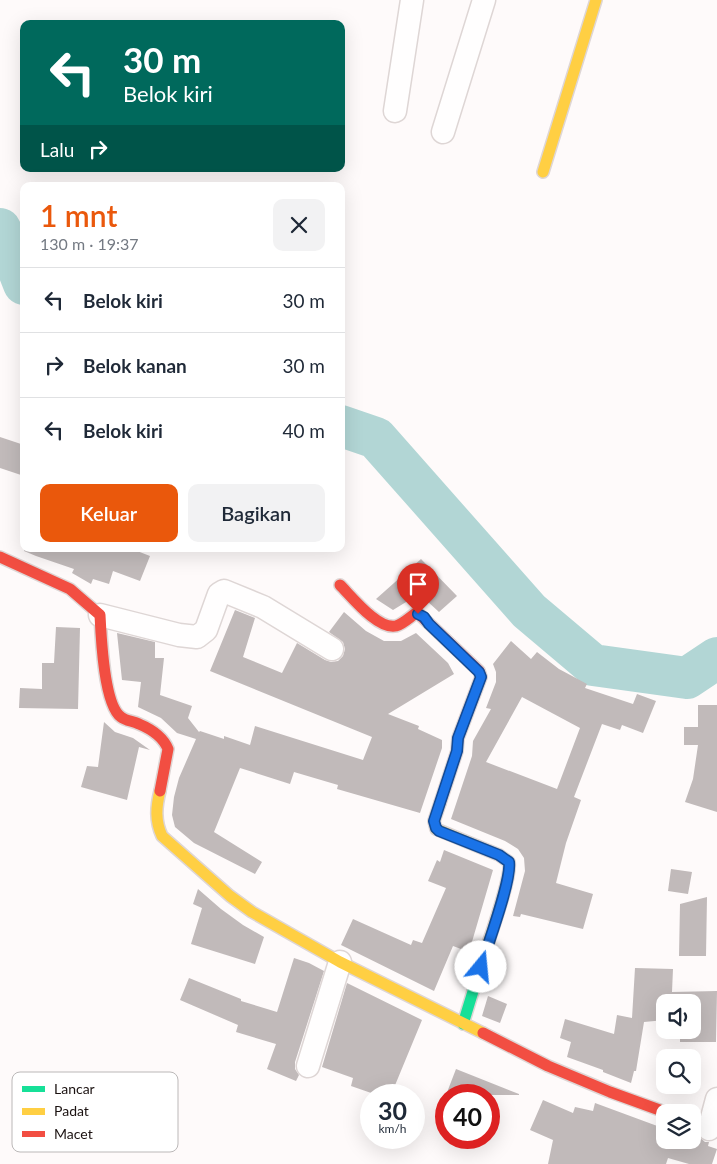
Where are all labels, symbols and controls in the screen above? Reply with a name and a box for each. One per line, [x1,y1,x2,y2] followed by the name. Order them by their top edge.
[123,38,201,80] text: 30 m
[40,40,105,105] icon: left
[123,80,213,107] text: Belok kiri
[84,135,112,163] icon: right
[40,138,74,161] text: Lalu
[40,197,117,233] text: 1 mnt
[273,199,325,251] button: close
[40,234,139,253] text: 130 m · 19:37
[40,286,68,314] icon: left
[83,289,163,312] text: Belok kiri
[282,289,325,312] text: 30 m
[40,351,68,379] icon: right
[83,354,187,377] text: Belok kanan
[282,354,325,377] text: 30 m
[40,416,68,444] icon: left
[83,419,163,442] text: Belok kiri
[282,419,325,442] text: 40 m
[40,484,178,542] button: Keluar
[188,484,325,542] button: Bagikan
[397,563,439,614] pin
[404,570,432,598] icon: arrive
[454,940,506,992] position arrow
[656,994,701,1149] map controls
[656,994,701,1039] button: sound
[656,1049,701,1094] button: search
[12,1072,178,1152] legend
[54,1080,95,1097] text: Lancar
[435,1084,500,1149] speed limit sign: 40
[378,1095,407,1125] text: 30
[54,1102,89,1119] text: Padat
[656,1104,701,1149] button: layers
[378,1121,407,1136] text: km/h
[54,1125,93,1142] text: Macet

